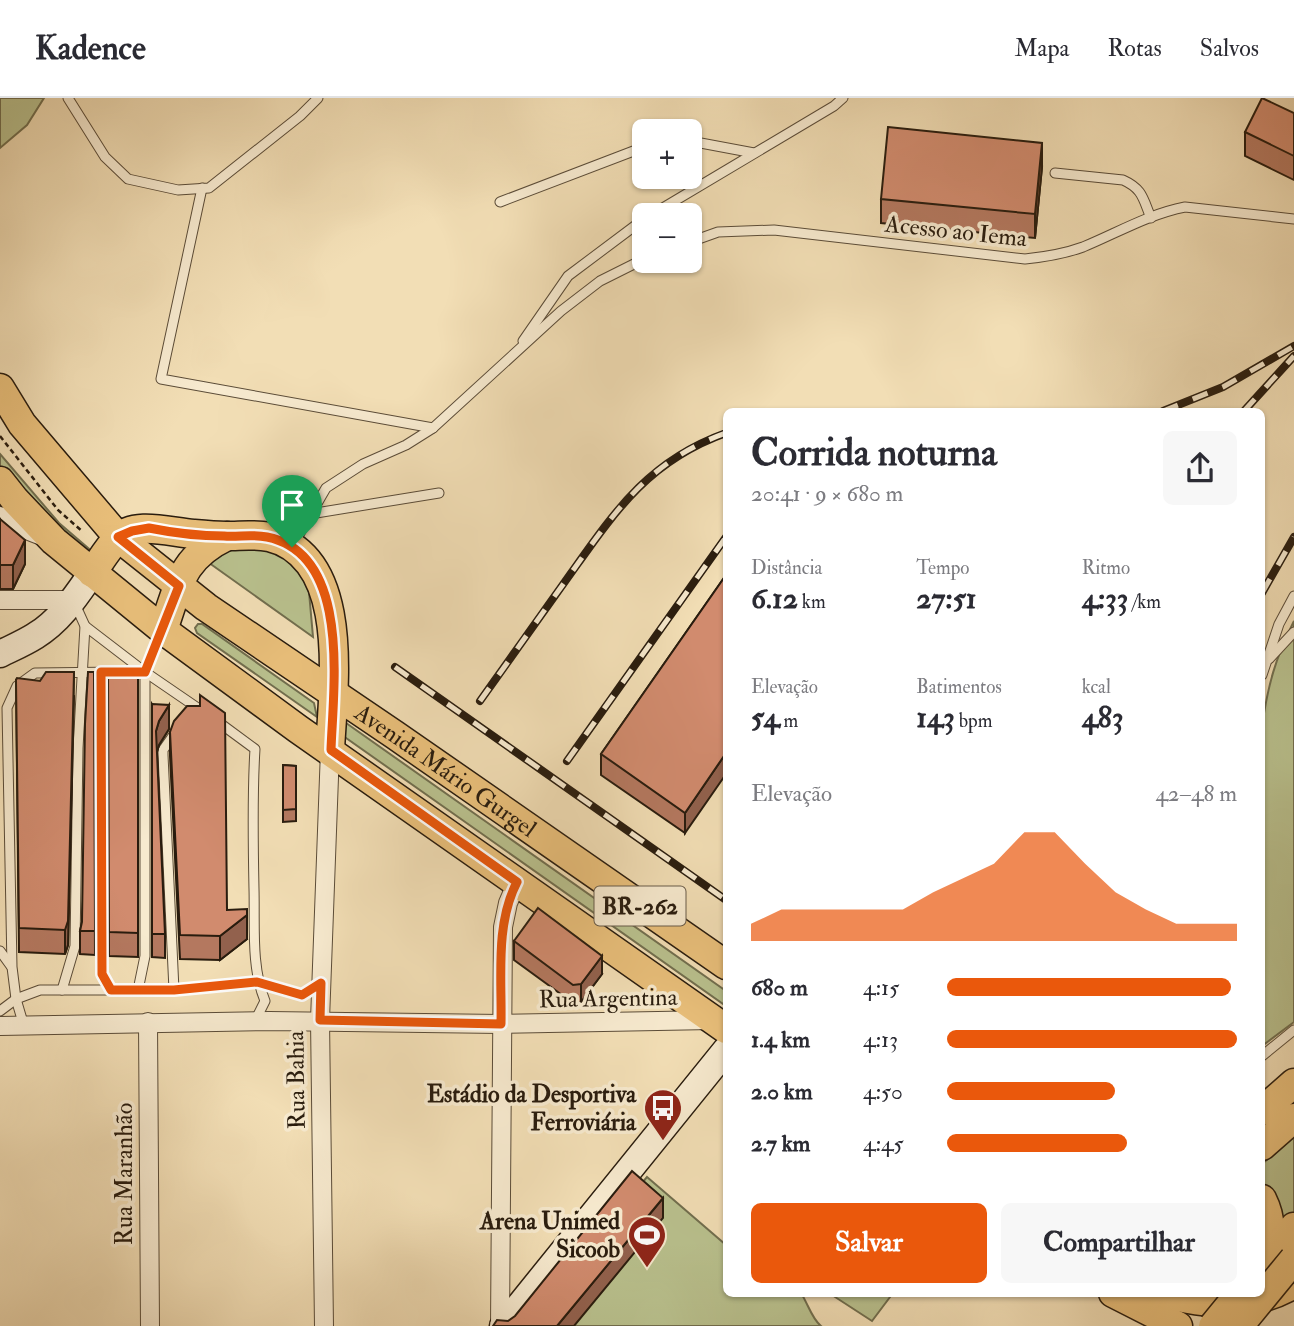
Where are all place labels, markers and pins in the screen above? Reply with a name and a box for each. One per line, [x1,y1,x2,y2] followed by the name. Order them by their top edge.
[262,475,322,547] pin
[427,1079,637,1138] place label: Estádio da Desportiva Ferroviária
[642,1087,684,1142] bus stop icon: Estádio da Desportiva Ferroviária
[479,1206,620,1265] place label: Arena Unimed Sicoob
[626,1214,668,1269] sports icon: Arena Unimed Sicoob

